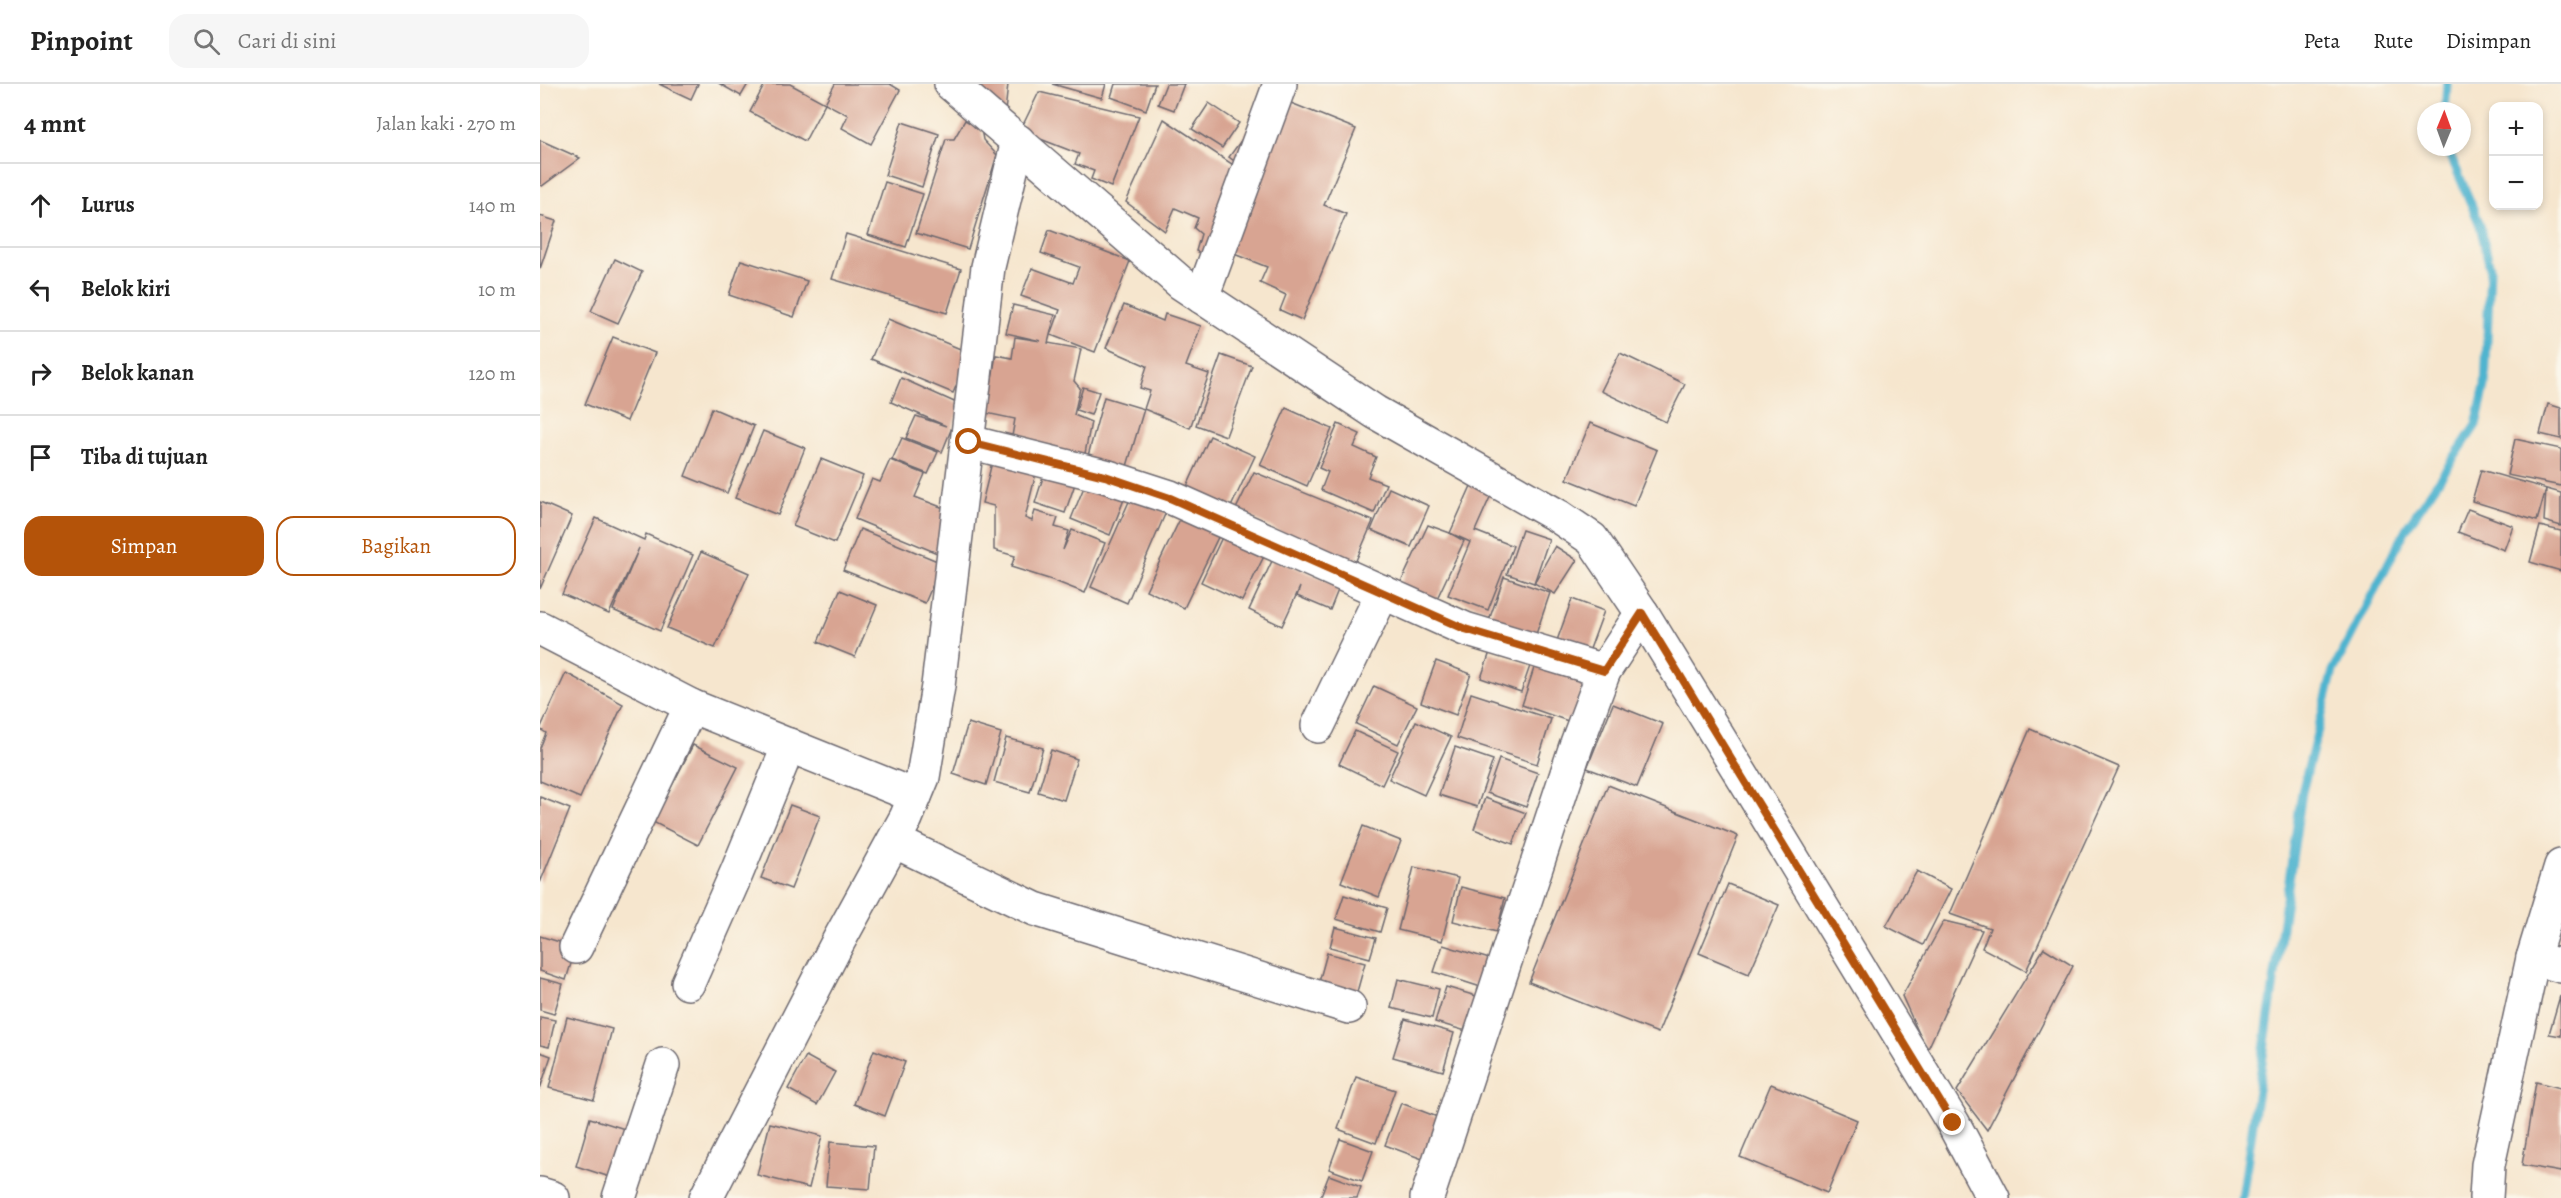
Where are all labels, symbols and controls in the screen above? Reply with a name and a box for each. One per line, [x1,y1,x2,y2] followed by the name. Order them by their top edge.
[169,14,589,68] search box
[30,22,133,60] text: Pinpoint
[190,25,223,58] icon: search
[238,26,336,56] text: Cari di sini
[2303,27,2340,55] text: Peta
[2373,27,2413,55] text: Rute
[2446,27,2531,55] text: Disimpan
[2417,102,2471,156] north arrow
[2489,102,2543,210] map controls
[2489,102,2543,156] button: +
[24,106,86,141] text: 4 mnt
[376,110,516,137] text: Jalan kaki · 270 m
[2489,156,2543,210] button: −
[24,189,57,222] icon: ahead
[81,190,135,220] text: Lurus
[469,192,516,219] text: 140 m
[24,273,57,306] icon: left
[81,274,170,304] text: Belok kiri
[478,276,516,303] text: 10 m
[24,357,57,390] icon: right
[81,358,194,388] text: Belok kanan
[468,360,516,387] text: 120 m
[955,428,981,454] route start
[24,441,57,474] icon: arrive
[81,442,208,472] text: Tiba di tujuan
[24,516,264,576] button: Simpan
[276,516,516,576] button: Bagikan
[1939,1109,1965,1135] route end

